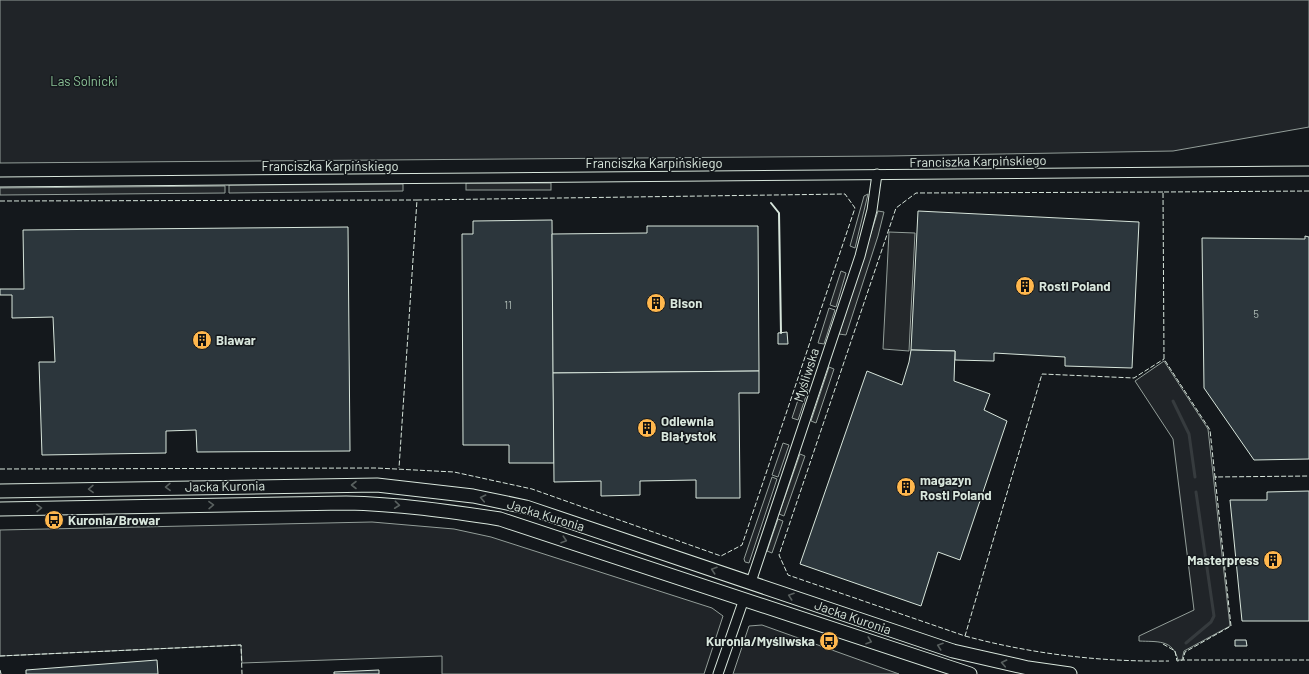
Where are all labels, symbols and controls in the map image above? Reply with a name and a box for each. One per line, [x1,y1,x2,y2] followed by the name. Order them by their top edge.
[50,73,118,89] park label: Las Solnicki
[909,152,1047,170] street label: Franciszka Karpińskiego
[585,155,723,171] street label: Franciszka Karpińskiego
[261,158,399,174] street label: Franciszka Karpińskiego
[1014,275,1036,297] building icon: Rosti Poland
[1039,278,1111,294] place label: Rosti Poland
[645,292,667,314] building icon: Bison
[670,295,702,311] place label: Bison
[504,298,512,311] house number: 11
[1253,307,1259,320] house number: 5
[191,329,213,351] building icon: Biawar
[216,332,256,348] place label: Biawar
[790,346,822,404] street label: Myśliwska
[661,413,717,444] place label: Odlewnia Białystok
[636,417,658,439] building icon: Odlewnia Białystok
[920,472,992,503] place label: magazyn Rosti Poland
[895,476,917,498] building icon: magazyn Rosti Poland
[185,477,265,495] street label: Jacka Kuronia
[351,481,357,489] one-way arrow
[165,483,171,492] one-way arrow
[88,485,94,493] one-way arrow
[479,494,486,502] one-way arrow
[505,496,587,534] street label: Jacka Kuronia
[394,500,400,509] one-way arrow
[208,501,214,509] one-way arrow
[36,504,42,512] one-way arrow
[43,509,65,531] bus stop icon: Kuronia/Browar
[68,512,160,528] place label: Kuronia/Browar
[561,535,568,544] one-way arrow
[1262,549,1284,571] building icon: Masterpress
[1187,552,1259,568] place label: Masterpress
[710,566,717,574] one-way arrow
[787,592,794,600] one-way arrow
[812,596,894,638] street label: Jacka Kuronia
[818,630,840,652] bus stop icon: Kuronia/Myśliwska
[706,633,815,649] place label: Kuronia/Myśliwska
[865,637,872,645] one-way arrow
[937,643,944,651] one-way arrow
[1001,659,1007,668] one-way arrow

